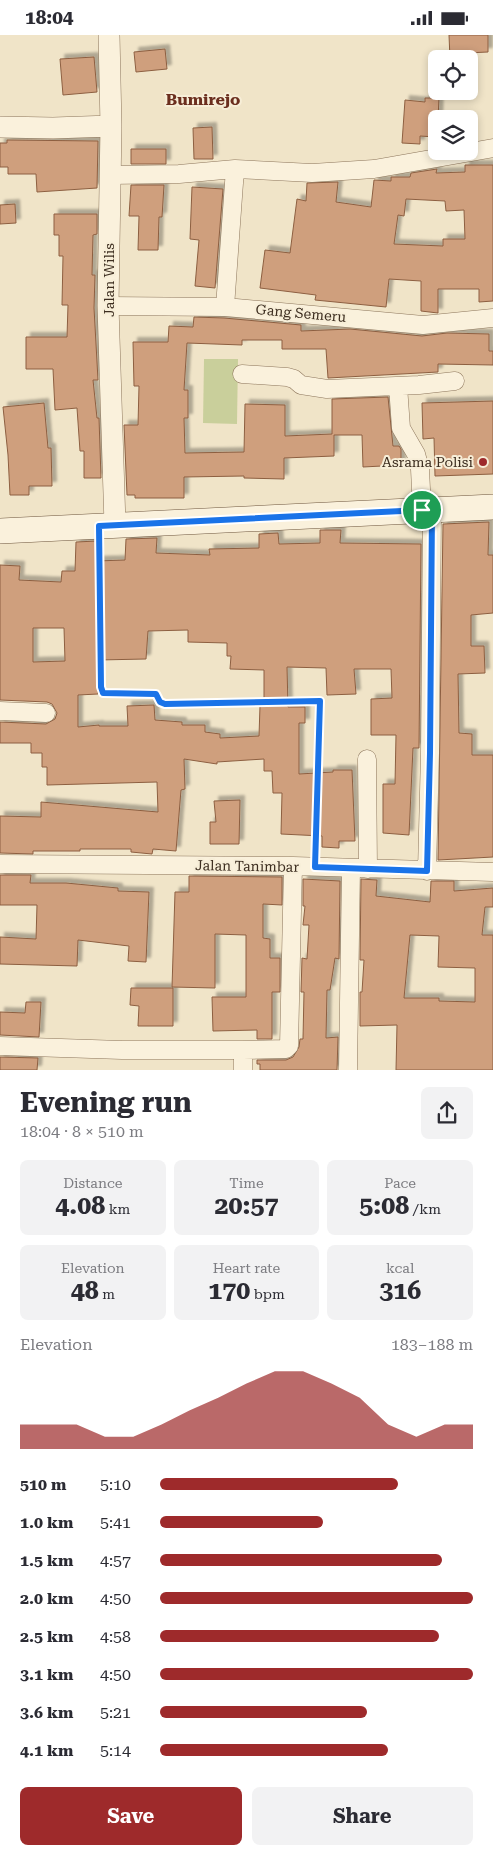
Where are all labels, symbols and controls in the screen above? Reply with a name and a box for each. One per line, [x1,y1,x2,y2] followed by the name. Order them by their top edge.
[25,6,74,29] text: 18:04
[428,50,478,160] map controls
[428,50,478,100] button: locate
[166,90,240,109] district label: Bumirejo
[428,110,478,160] button: layers
[101,243,117,317] street label: Jalan Wilis
[255,301,347,325] street label: Gang Semeru
[382,454,474,470] place label: Asrama Polisi
[477,456,489,468] marker: Asrama Polisi
[401,489,443,531] pin
[408,496,436,524] icon: arrive
[195,857,299,875] street label: Jalan Tanimbar
[20,1086,192,1119] text: Evening run
[421,1087,473,1139] button: share
[20,1122,144,1141] text: 18:04 · 8 × 510 m
[63,1175,122,1191] text: Distance
[229,1175,264,1191] text: Time
[384,1175,416,1191] text: Pace
[55,1191,105,1220] text: 4.08
[215,1191,278,1220] text: 20:57
[359,1191,409,1220] text: 5:08
[105,1201,130,1217] text: km
[409,1201,441,1217] text: /km
[61,1260,125,1276] text: Elevation
[213,1260,280,1276] text: Heart rate
[386,1260,414,1276] text: kcal
[71,1276,99,1305] text: 48
[208,1276,250,1305] text: 170
[379,1276,421,1305] text: 316
[99,1286,115,1302] text: m
[250,1286,285,1302] text: bpm
[20,1335,93,1354] text: Elevation
[391,1335,473,1354] text: 183–188 m
[20,1475,66,1494] text: 510 m
[100,1475,131,1494] text: 5:10
[20,1513,73,1532] text: 1.0 km
[100,1513,131,1532] text: 5:41
[20,1551,73,1570] text: 1.5 km
[100,1551,131,1570] text: 4:57
[20,1589,73,1608] text: 2.0 km
[100,1589,131,1608] text: 4:50
[20,1627,73,1646] text: 2.5 km
[100,1627,131,1646] text: 4:58
[20,1665,73,1684] text: 3.1 km
[100,1665,131,1684] text: 4:50
[20,1703,73,1722] text: 3.6 km
[100,1703,131,1722] text: 5:21
[20,1741,73,1760] text: 4.1 km
[100,1741,131,1760] text: 5:14
[20,1787,242,1845] button: Save
[252,1787,473,1845] button: Share

